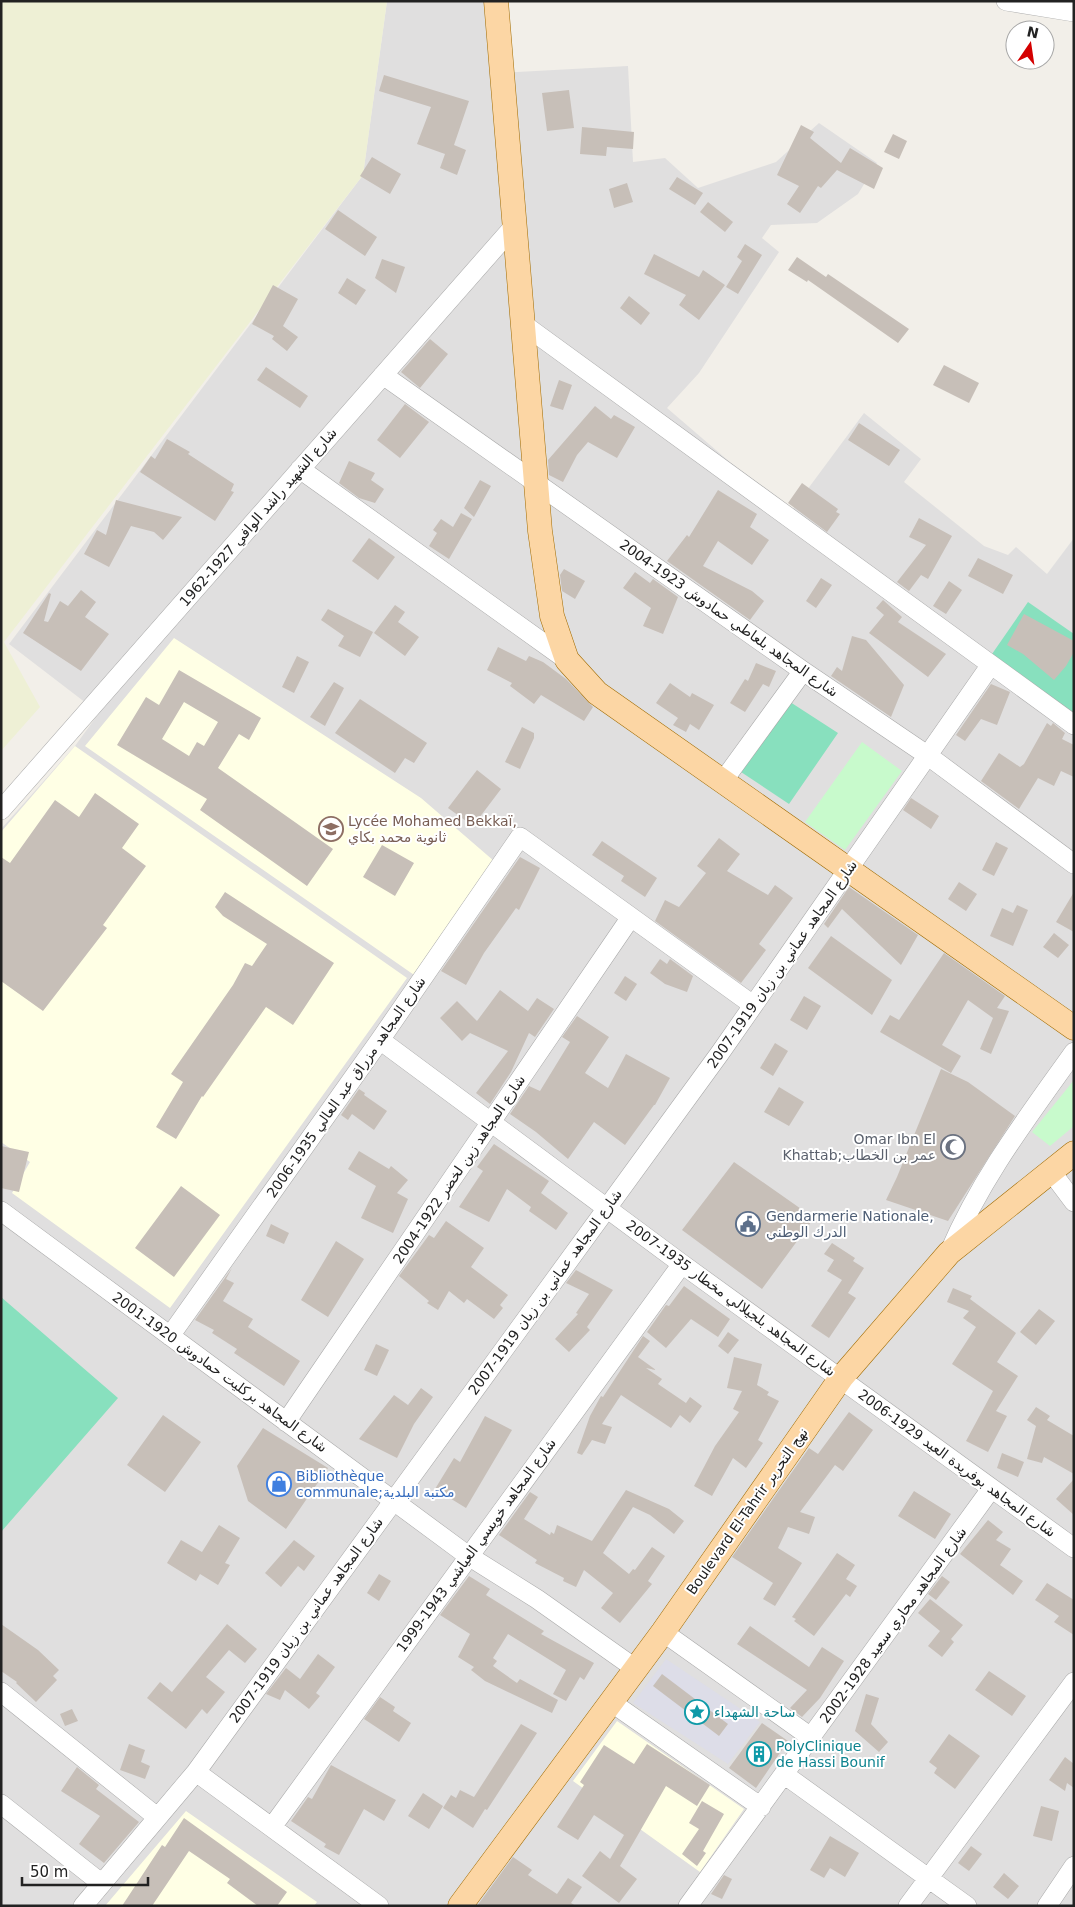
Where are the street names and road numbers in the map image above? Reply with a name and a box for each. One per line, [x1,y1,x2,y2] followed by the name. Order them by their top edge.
[176,424,341,610] street label: شارع الشهيد راشد الوافي 1927-1962
[616,536,841,701] street label: شارع المجاهد بلعاطي حمادوش 1923-2004
[704,857,861,1072] street label: شارع المجاهد عماني بن زيان 1919-2007
[263,974,430,1201] street label: شارع المجاهد مزراق عبد العالي 1935-2006
[390,1072,529,1267] street label: شارع المجاهد زين لخضر 1922-2004
[465,1186,626,1398] street label: شارع المجاهد عماني بن زيان 1919-2007
[623,1217,839,1380] street label: شارع المجاهد بلجيلالي مخطار 1935-2007
[109,1289,330,1456] street label: شارع المجاهد بركليت حمادوش 1920-2001
[855,1386,1059,1541] street label: شارع المجاهد بوفريدة العيد 1929-2006
[683,1425,812,1598] street label: Boulevard El-Tahrir نهج التحرير
[393,1435,560,1656] street label: شارع المجاهد خويسي العياشي 1943-1999
[226,1514,387,1726] street label: شارع المجاهد عماني بن زيان 1919-2007
[817,1524,970,1727] street label: شارع المجاهد محاري سعيد 1928-2002

